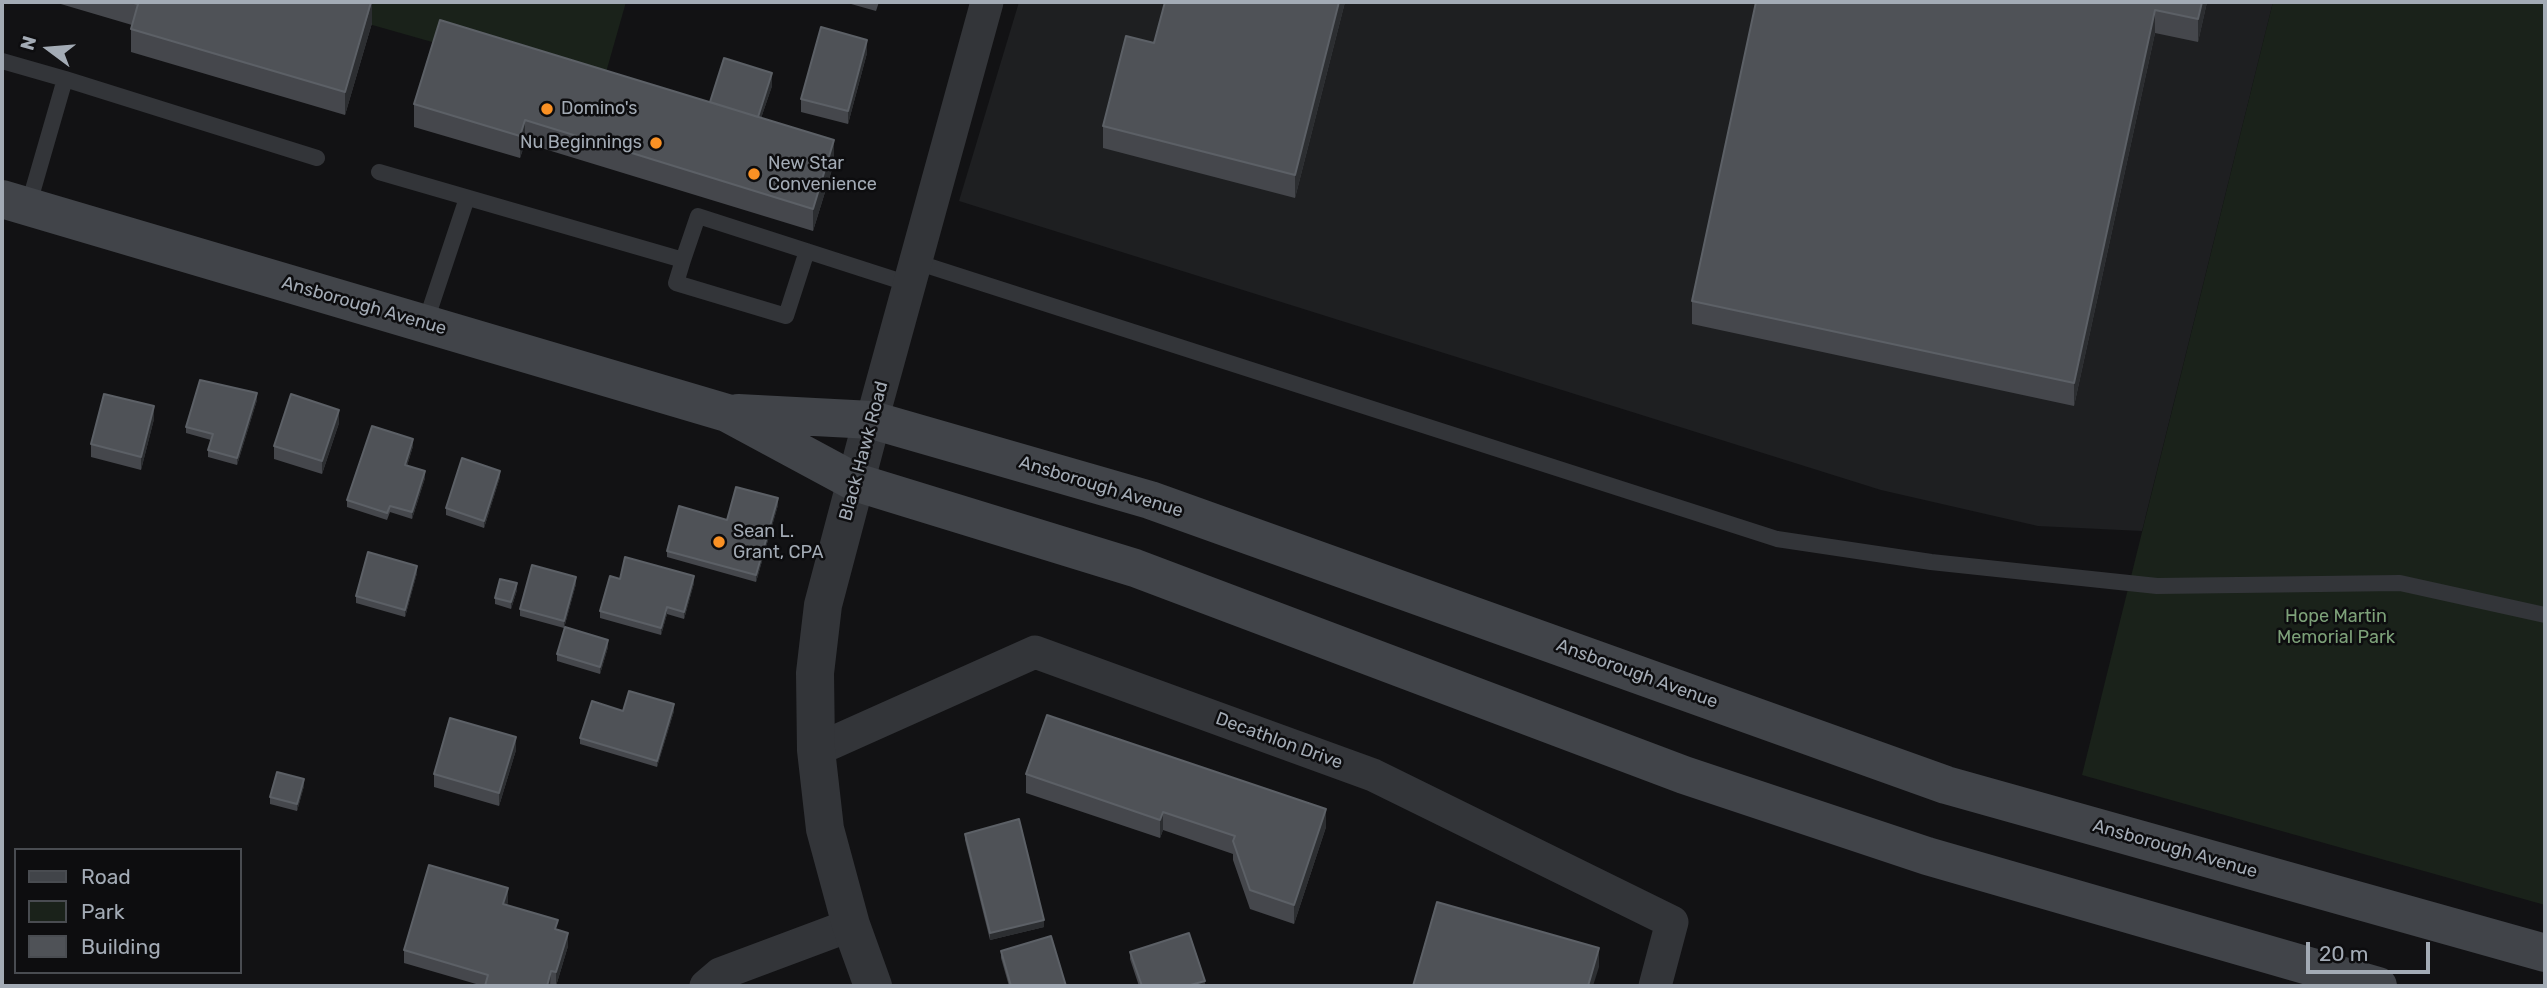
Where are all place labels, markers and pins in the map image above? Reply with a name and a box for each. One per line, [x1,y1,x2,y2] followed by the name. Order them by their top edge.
[561,98,638,120] place label: Domino's
[539,101,555,117] marker: Domino's
[520,132,642,154] place label: Nu Beginnings
[648,135,664,151] marker: Nu Beginnings
[768,153,877,196] place label: New Star Convenience
[746,166,762,182] marker: New Star Convenience
[733,521,823,564] place label: Sean L. Grant, CPA
[711,534,727,550] marker: Sean L. Grant, CPA

